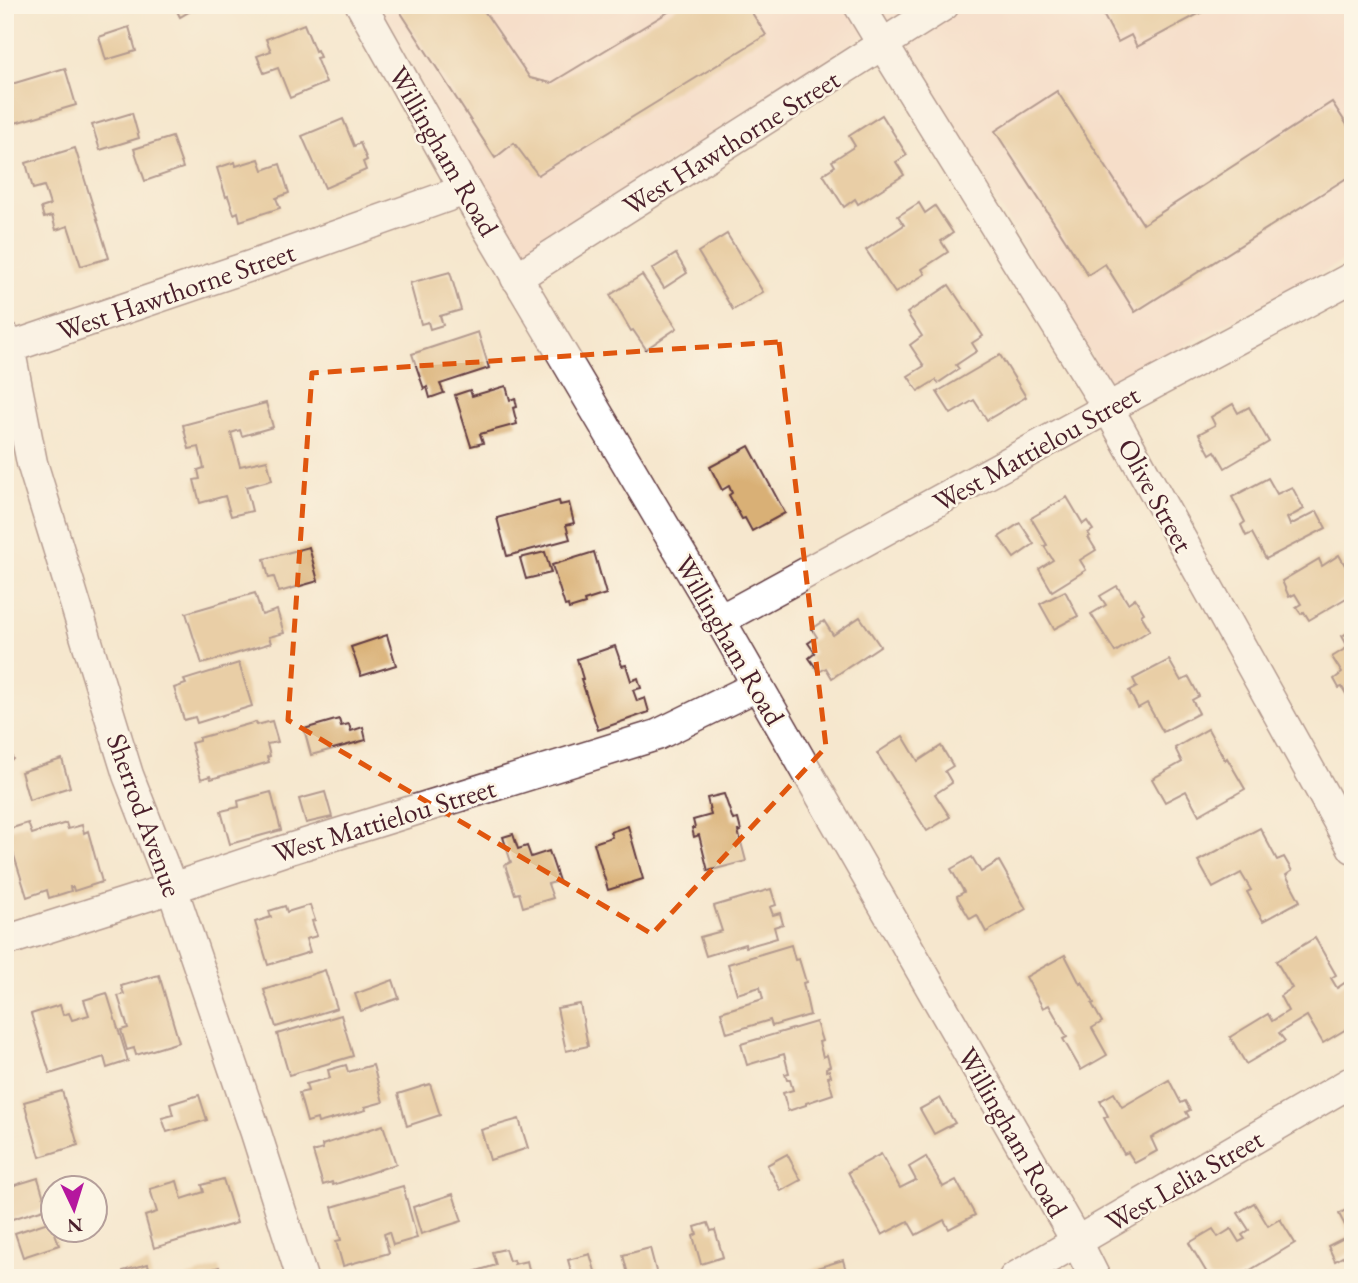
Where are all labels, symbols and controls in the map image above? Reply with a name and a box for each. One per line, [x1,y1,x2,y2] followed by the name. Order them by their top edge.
[381,59,508,243] street label: Willingham Road
[616,61,846,223] street label: West Hawthorne Street
[52,233,300,349] street label: West Hawthorne Street
[926,376,1146,520] street label: West Mattielou Street
[1110,432,1202,558] street label: Olive Street
[667,548,794,732] street label: Willingham Road
[99,728,191,902] street label: Sherrod Avenue
[268,769,500,871] street label: West Mattielou Street
[950,1040,1077,1224] street label: Willingham Road
[1099,1120,1270,1240] street label: West Lelia Street
[38,1174,108,1244] north arrow
[66,1212,84,1239] text: N

